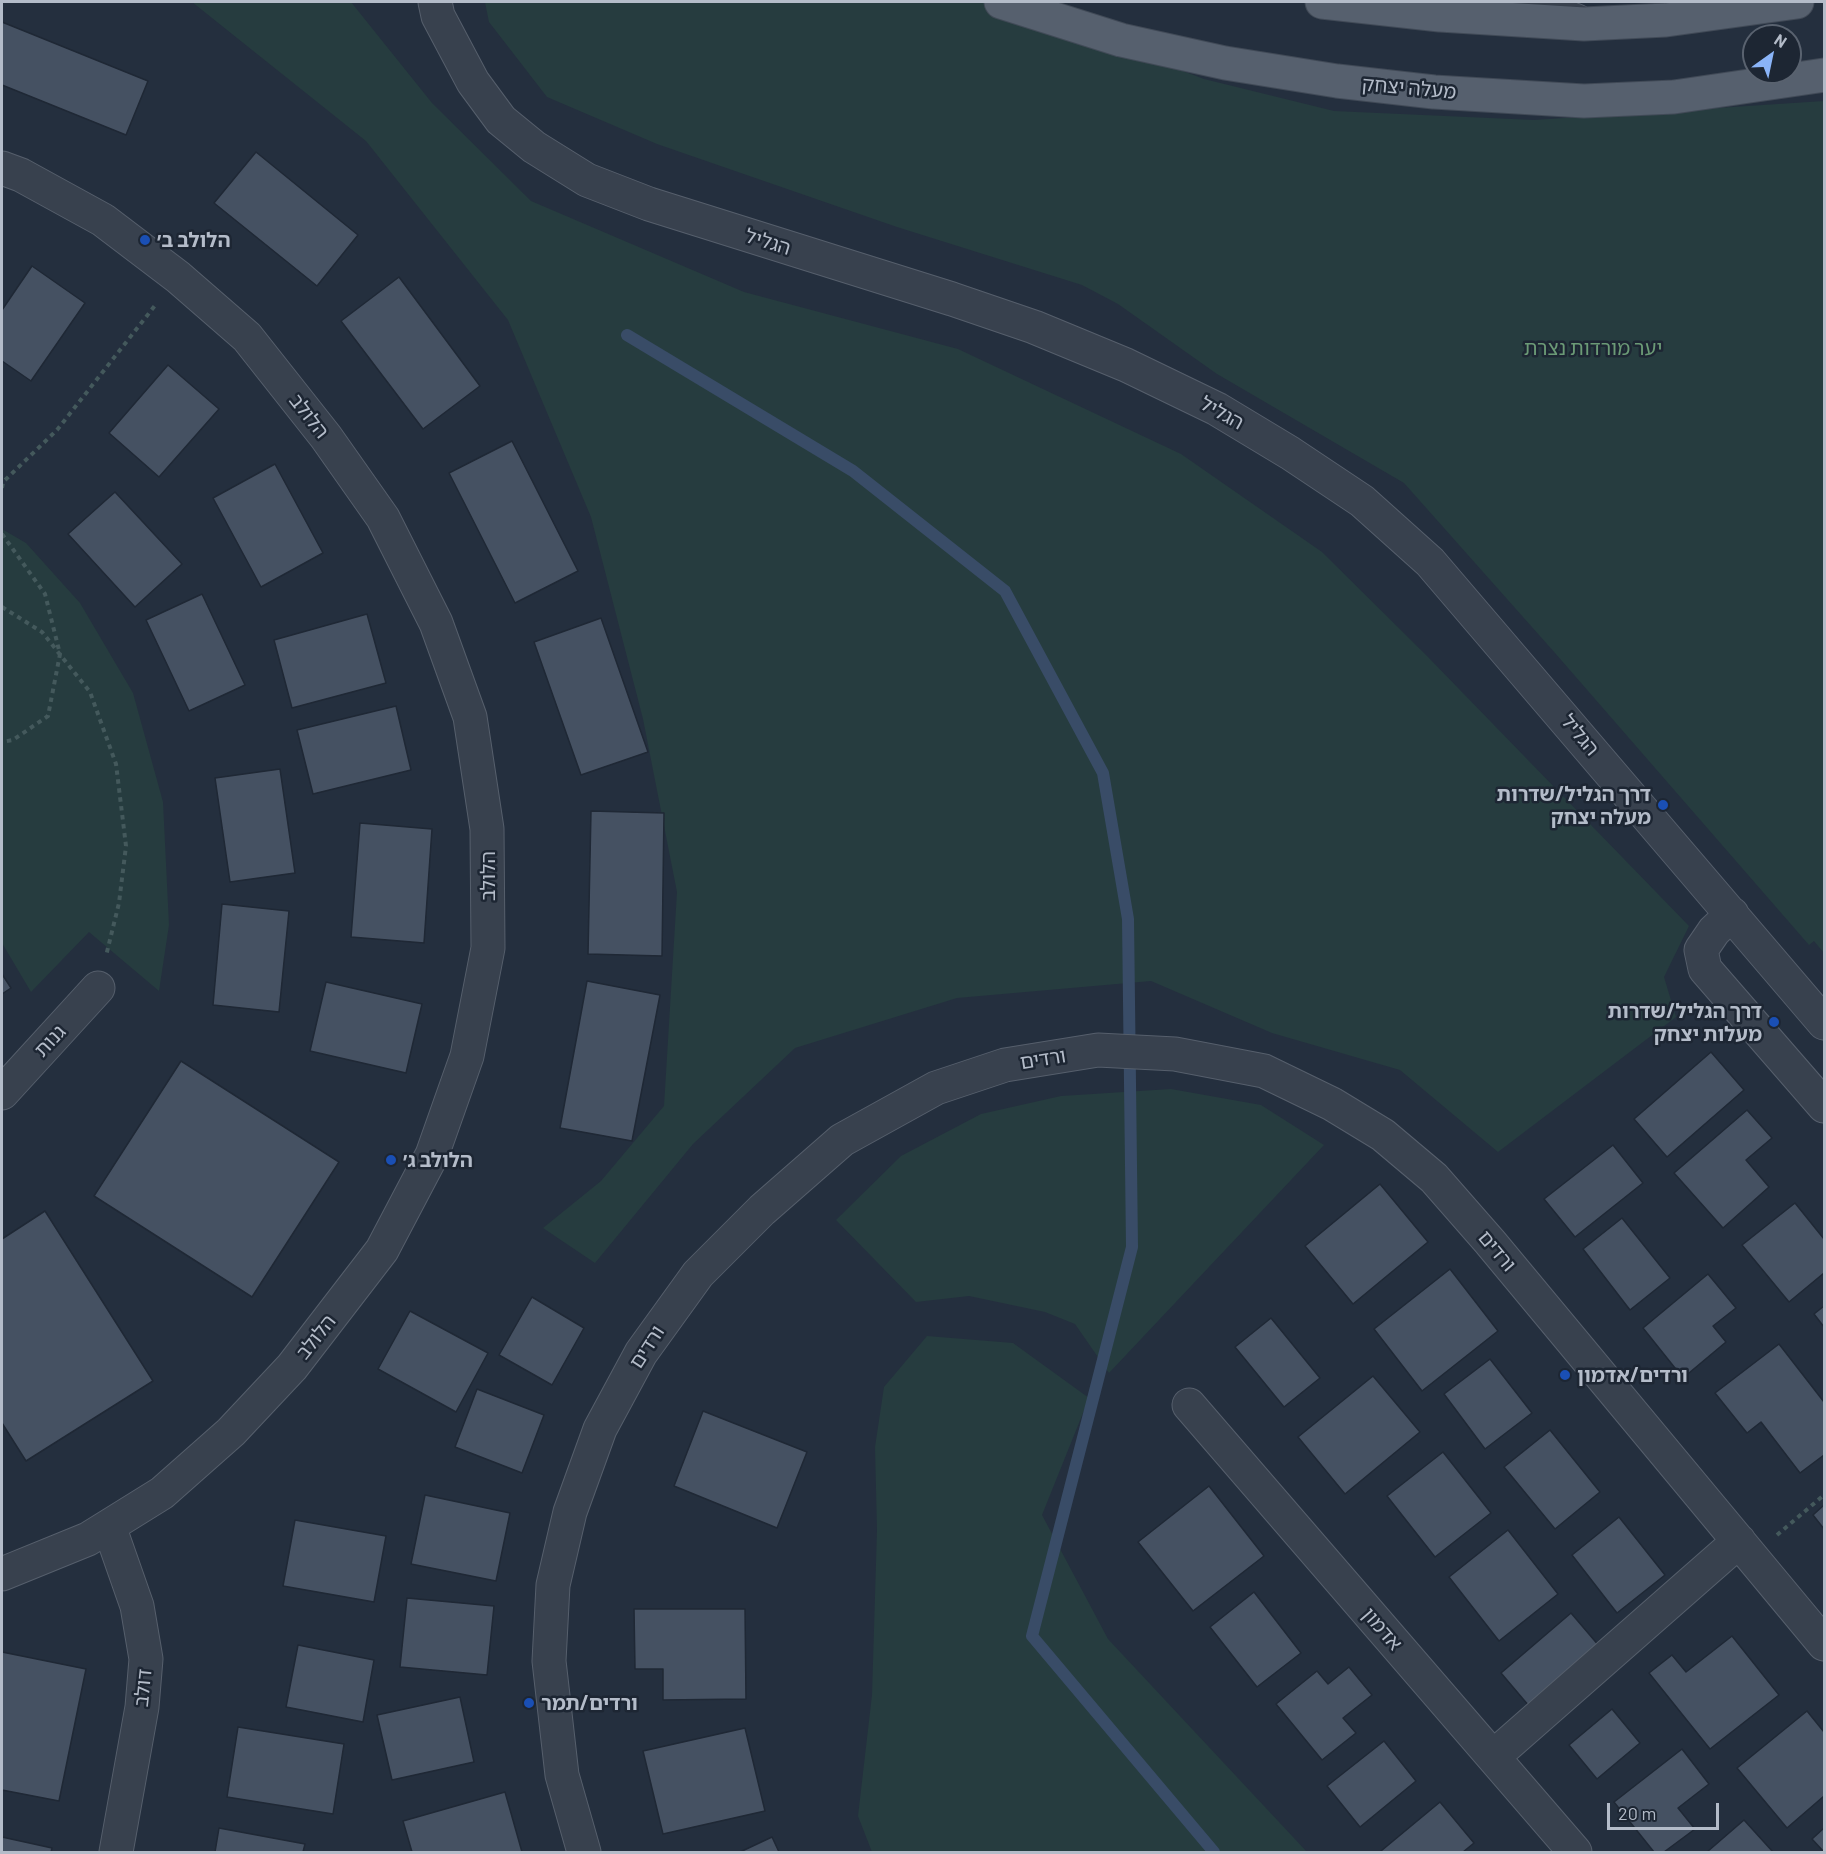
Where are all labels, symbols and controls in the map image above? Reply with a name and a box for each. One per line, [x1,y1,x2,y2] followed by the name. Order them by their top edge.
[1742,24,1802,84] north arrow
[1771,29,1791,51] text: N
[1361,72,1457,104] street label: מעלה יצחק
[742,224,794,260] street label: הגליל
[157,228,231,252] place label: הלולב ב׳
[138,233,152,247] marker: הלולב ב׳
[1524,336,1662,360] park label: יער מורדות נצרת
[284,389,334,443] street label: הלולב
[1196,391,1248,435] street label: הגליל
[1556,709,1604,761] street label: הגליל
[1497,782,1651,829] place label: דרך הגליל/שדרות מעלה יצחק
[1656,798,1670,812] marker: דרך הגליל/שדרות מעלה יצחק
[476,851,500,901] street label: הלולב
[1608,999,1762,1046] place label: דרך הגליל/שדרות מעלות יצחק
[1767,1015,1781,1029] marker: דרך הגליל/שדרות מעלות יצחק
[29,1020,71,1062] street label: גנות
[1018,1044,1068,1074] street label: ורדים
[403,1148,473,1172] place label: הלולב ג׳
[384,1153,398,1167] marker: הלולב ג׳
[1473,1226,1521,1276] street label: ורדים
[291,1310,341,1364] street label: הלולב
[624,1321,670,1373] street label: ורדים
[1577,1363,1688,1387] place label: ורדים/אדמון
[1558,1368,1572,1382] marker: ורדים/אדמון
[1357,1603,1407,1655] street label: אדמון
[129,1668,157,1708] street label: דולב
[541,1691,638,1715] place label: ורדים/תמר
[522,1696,536,1710] marker: ורדים/תמר
[1610,1791,1722,1829] scale bar
[1618,1802,1656,1824] text: 20 m

